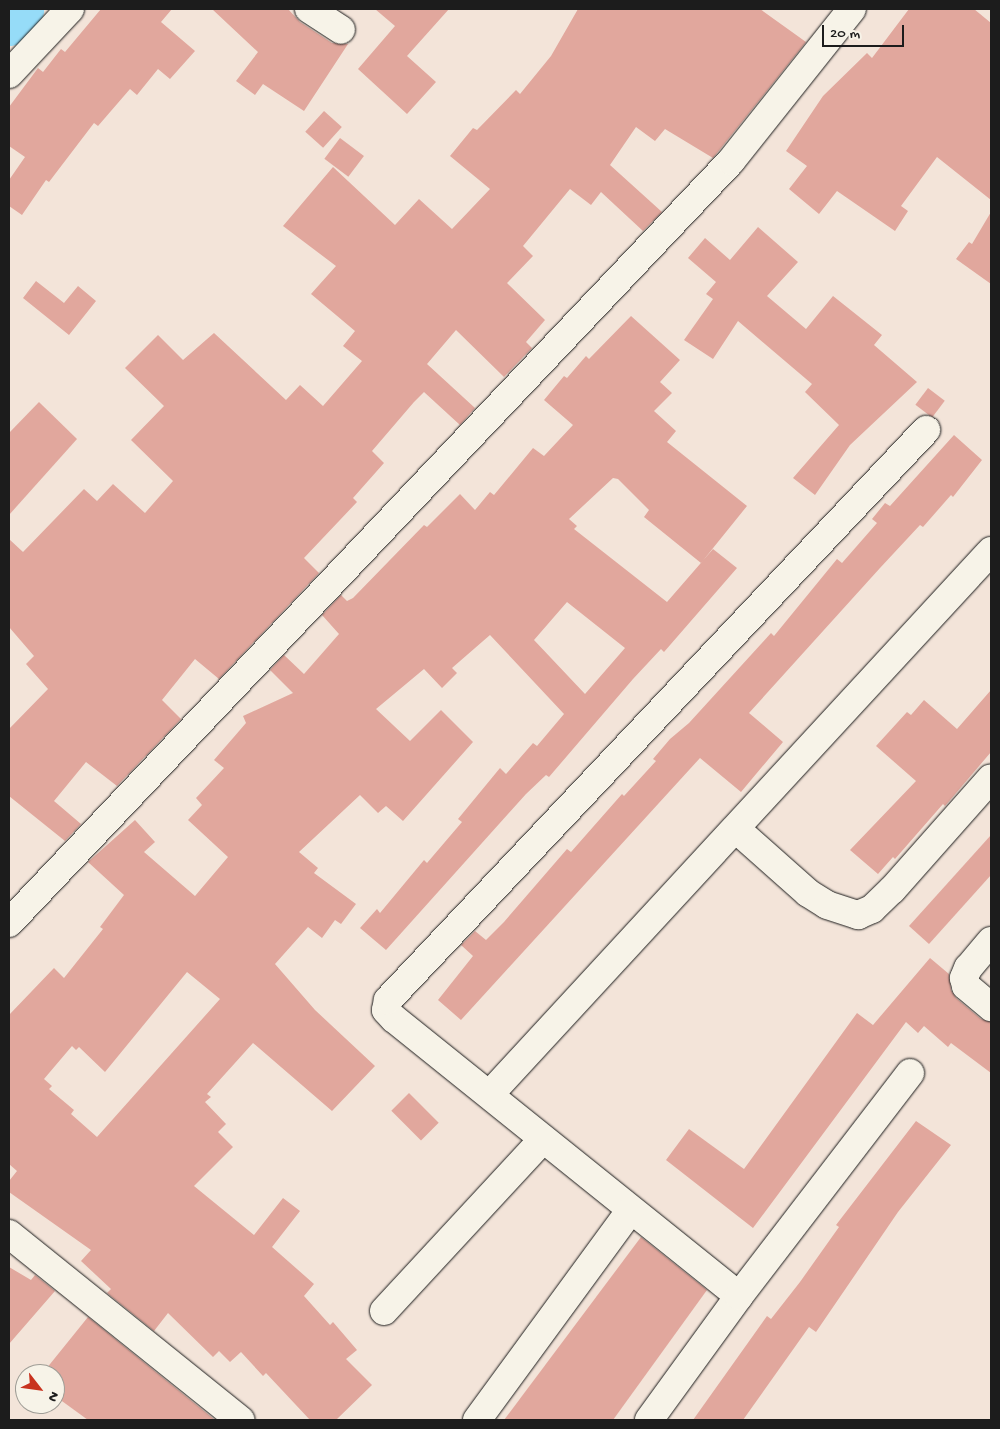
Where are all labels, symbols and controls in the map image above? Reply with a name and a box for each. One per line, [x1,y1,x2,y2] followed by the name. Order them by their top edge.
[825,15,908,47] scale bar
[830,25,860,43] text: 20 m
[15,1364,65,1414] north arrow
[43,1388,62,1404] text: N

